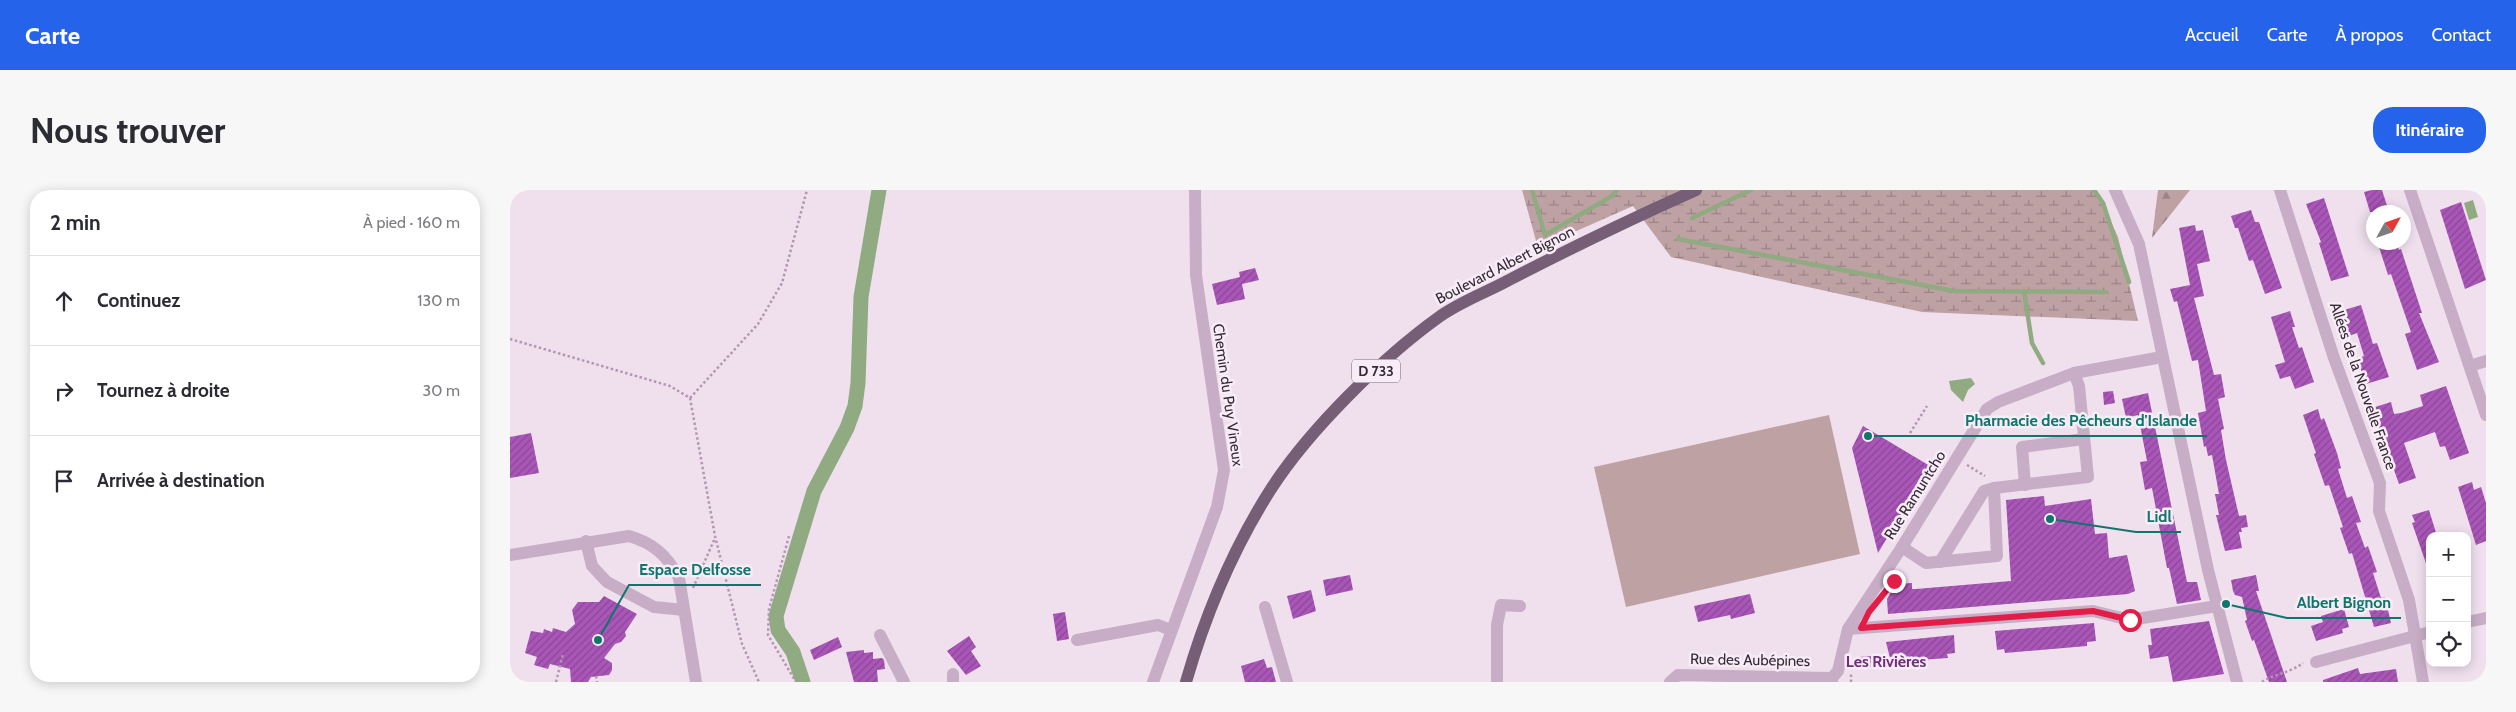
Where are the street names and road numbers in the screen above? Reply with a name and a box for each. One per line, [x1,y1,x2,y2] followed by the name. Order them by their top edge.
[1433,222,1577,308] street label: Boulevard Albert Bignon
[2326,300,2400,472] street label: Allées de la Nouvelle France
[1209,322,1247,468] street label: Chemin du Puy Vineux
[1352,360,1400,382] road number: D 733
[1880,447,1950,543] street label: Rue Ramuntcho
[1690,650,1810,670] street label: Rue des Aubépines

